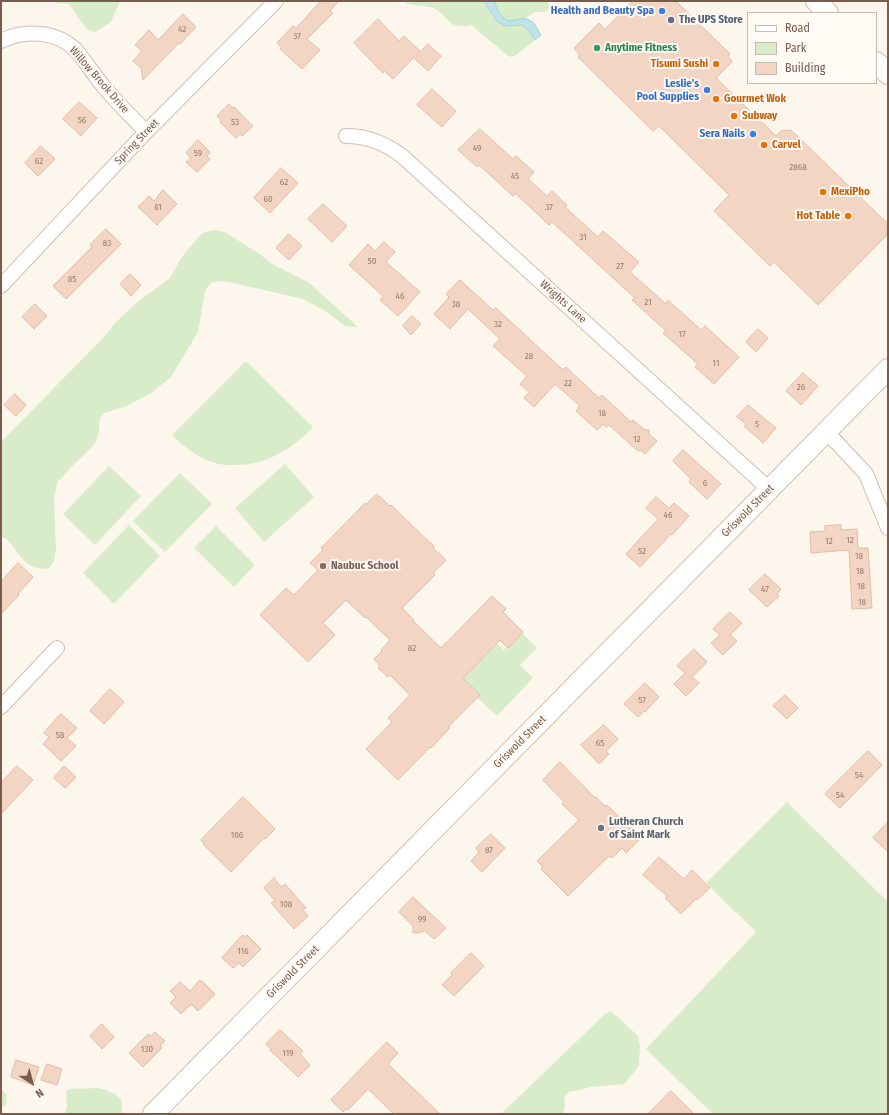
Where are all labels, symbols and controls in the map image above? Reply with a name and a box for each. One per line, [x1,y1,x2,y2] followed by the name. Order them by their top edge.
[551,4,654,18] place label: Health and Beauty Spa
[657,6,667,16] marker: Health and Beauty Spa
[747,12,877,84] legend
[679,13,743,27] place label: The UPS Store
[666,15,676,25] marker: The UPS Store
[785,21,810,35] text: Road
[178,24,186,34] house number: 42
[293,31,301,41] house number: 37
[605,41,677,55] place label: Anytime Fitness
[785,41,806,55] text: Park
[592,43,602,53] marker: Anytime Fitness
[66,44,132,116] street label: Willow Brook Drive
[651,57,708,71] place label: Tisumi Sushi
[711,59,721,69] marker: Tisumi Sushi
[785,61,825,75] text: Building
[637,77,699,103] place label: Leslie's Pool Supplies
[702,85,712,95] marker: Leslie's Pool Supplies
[724,92,786,106] place label: Gourmet Wok
[711,94,721,104] marker: Gourmet Wok
[742,109,777,123] place label: Subway
[729,111,739,121] marker: Subway
[78,115,86,125] house number: 56
[112,116,162,168] street label: Spring Street
[231,117,239,127] house number: 53
[700,127,745,141] place label: Sera Nails
[748,129,758,139] marker: Sera Nails
[772,138,801,152] place label: Carvel
[759,140,769,150] marker: Carvel
[473,143,481,153] house number: 49
[194,148,202,158] house number: 59
[35,156,43,166] house number: 62
[789,162,807,172] house number: 2868
[511,171,519,181] house number: 45
[280,177,288,187] house number: 62
[831,185,870,199] place label: MexiPho
[818,187,828,197] marker: MexiPho
[263,194,273,204] house number: 60
[154,202,162,212] house number: 61
[545,202,553,212] house number: 37
[797,209,840,223] place label: Hot Table
[843,211,853,221] marker: Hot Table
[579,232,587,242] house number: 31
[103,238,111,248] house number: 83
[368,256,376,266] house number: 50
[616,261,624,271] house number: 27
[68,274,76,284] house number: 85
[537,278,589,326] street label: Wrights Lane
[396,291,404,301] house number: 46
[644,297,652,307] house number: 21
[452,299,460,309] house number: 38
[494,319,502,329] house number: 32
[678,329,686,339] house number: 17
[525,351,533,361] house number: 28
[713,358,719,368] house number: 11
[564,378,572,388] house number: 22
[797,382,805,392] house number: 26
[598,408,606,418] house number: 18
[755,419,759,429] house number: 5
[633,434,641,444] house number: 12
[703,478,707,488] house number: 6
[719,482,777,540] street label: Griswold Street
[664,510,672,520] house number: 46
[846,535,854,545] house number: 12
[825,536,833,546] house number: 12
[638,546,646,556] house number: 52
[855,551,863,561] house number: 18
[331,559,399,573] place label: Naubuc School
[318,561,328,571] marker: Naubuc School
[856,566,864,576] house number: 18
[857,581,865,591] house number: 18
[761,584,769,594] house number: 47
[858,597,866,607] house number: 18
[408,643,416,653] house number: 82
[638,695,646,705] house number: 57
[491,713,549,771] street label: Griswold Street
[56,730,64,740] house number: 58
[596,738,604,748] house number: 65
[855,770,863,780] house number: 54
[836,790,844,800] house number: 54
[609,815,684,841] place label: Lutheran Church of Saint Mark
[596,823,606,833] marker: Lutheran Church of Saint Mark
[231,830,243,840] house number: 106
[485,845,493,855] house number: 87
[280,899,292,909] house number: 108
[418,914,426,924] house number: 99
[264,943,322,1001] street label: Griswold Street
[237,946,249,956] house number: 116
[141,1044,153,1054] house number: 130
[282,1048,294,1058] house number: 119
[12,1063,52,1103] north arrow
[33,1086,46,1100] text: N

